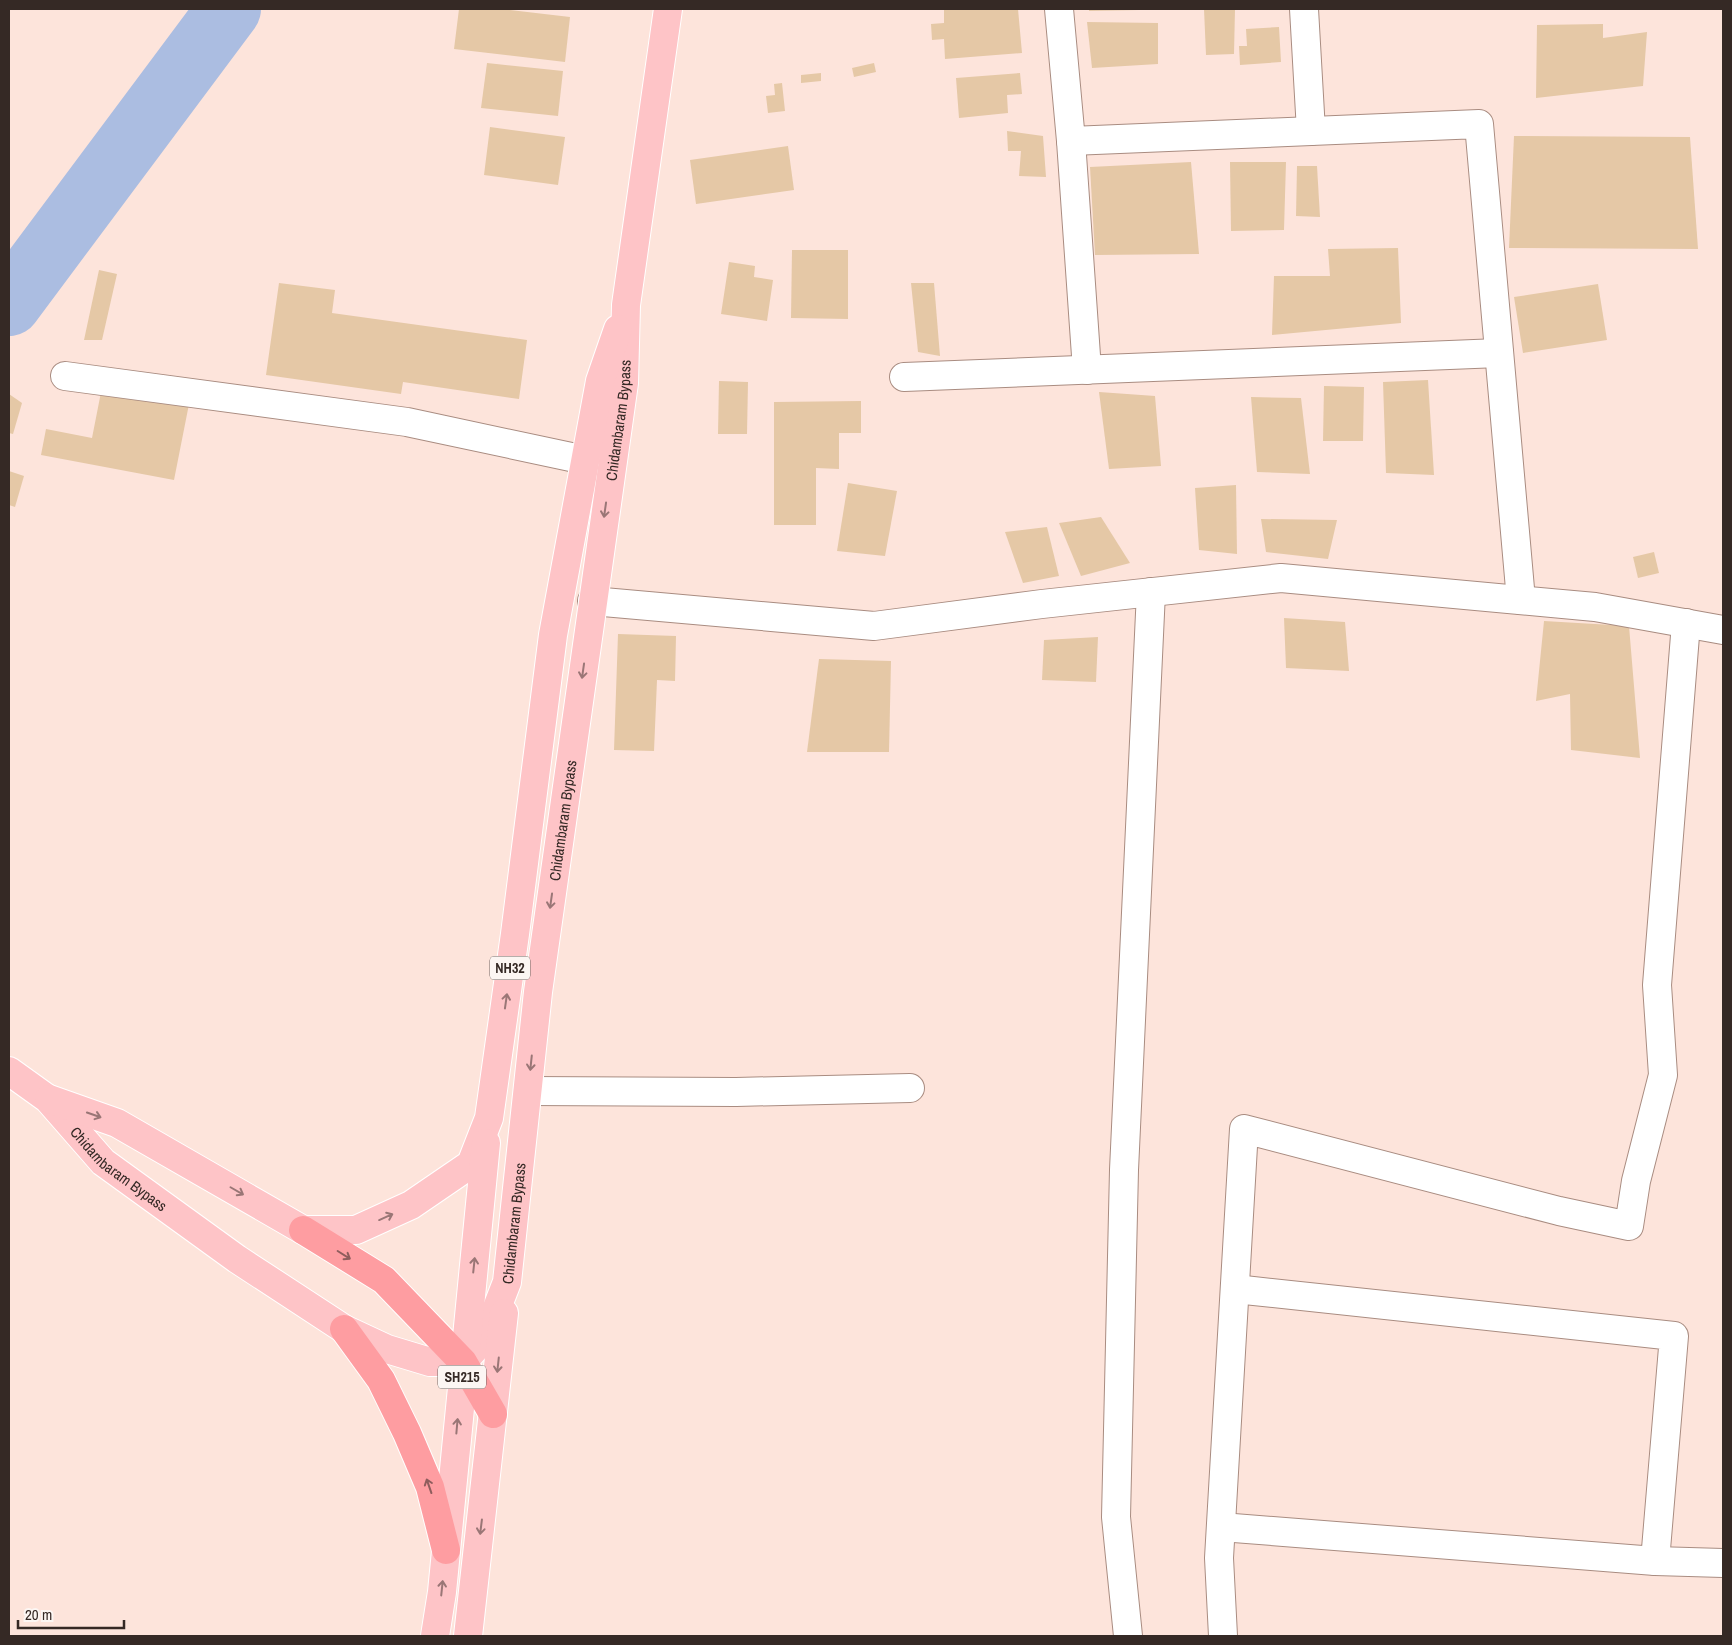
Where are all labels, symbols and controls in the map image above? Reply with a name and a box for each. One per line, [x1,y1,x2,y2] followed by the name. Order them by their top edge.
[600,359,635,482] street label: Chidambaram Bypass
[600,502,610,518] one-way arrow
[577,663,587,679] one-way arrow
[543,759,581,882] street label: Chidambaram Bypass
[546,893,556,909] one-way arrow
[490,956,530,980] road number: NH32
[501,994,511,1010] one-way arrow
[526,1054,536,1070] one-way arrow
[86,1110,102,1120] one-way arrow
[66,1122,172,1216] street label: Chidambaram Bypass
[496,1162,530,1285] street label: Chidambaram Bypass
[229,1187,243,1197] one-way arrow
[378,1211,393,1221] one-way arrow
[337,1251,351,1261] one-way arrow
[469,1257,478,1273] one-way arrow
[493,1357,503,1373] one-way arrow
[438,1365,486,1388] road number: SH215
[452,1419,462,1435] one-way arrow
[424,1478,433,1494] one-way arrow
[476,1518,486,1534] one-way arrow
[437,1580,447,1596] one-way arrow
[18,1598,124,1630] scale bar
[25,1604,52,1625] text: 20 m

